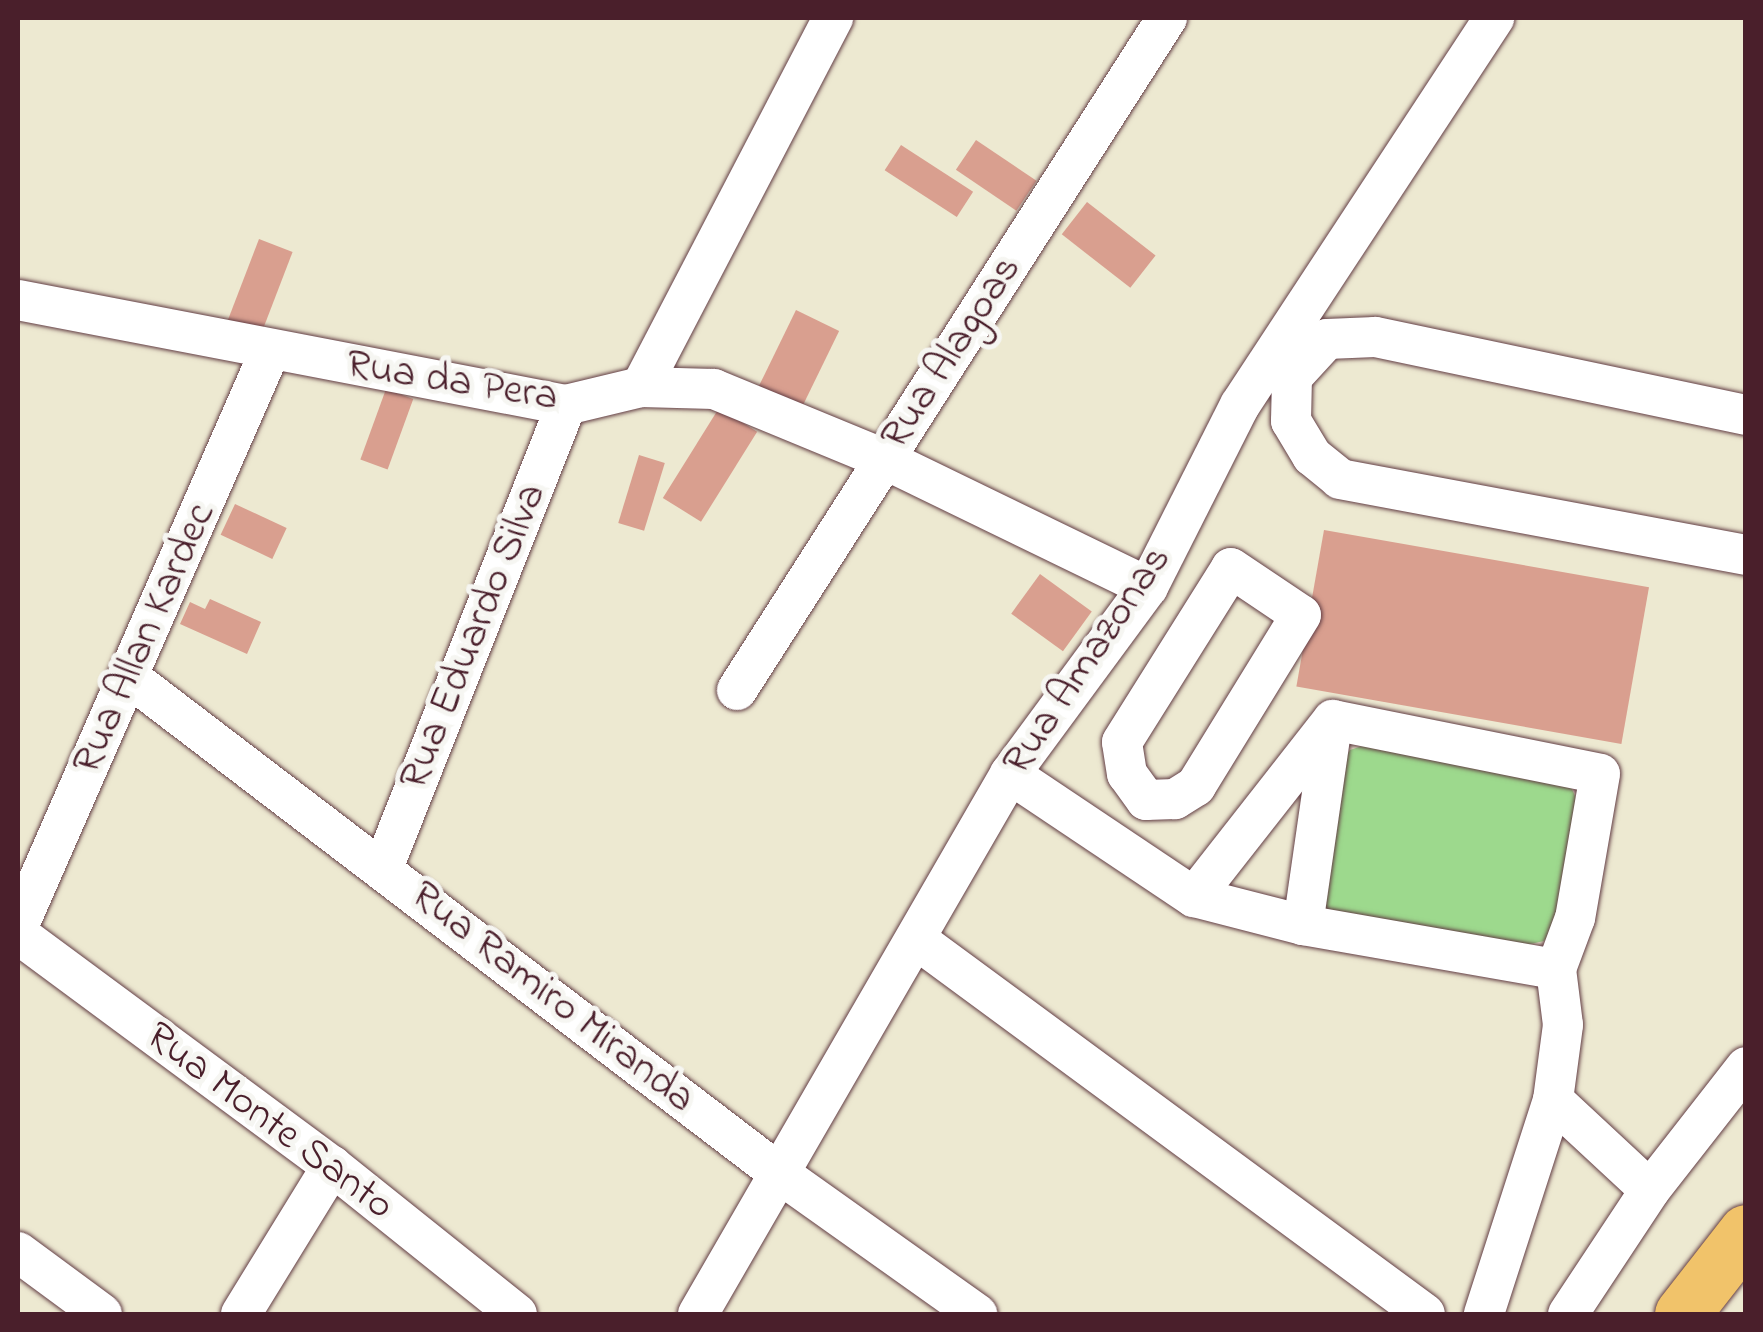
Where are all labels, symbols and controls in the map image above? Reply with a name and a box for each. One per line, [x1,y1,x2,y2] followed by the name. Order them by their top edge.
[871,247,1033,459] street label: Rua Alagoas
[343,340,561,424] street label: Rua da Pera
[390,477,558,797] street label: Rua Eduardo Silva
[63,496,227,782] street label: Rua Allan Kardec
[993,537,1183,785] street label: Rua Amazonas
[400,871,704,1125] street label: Rua Ramiro Miranda
[135,1012,403,1232] street label: Rua Monte Santo

